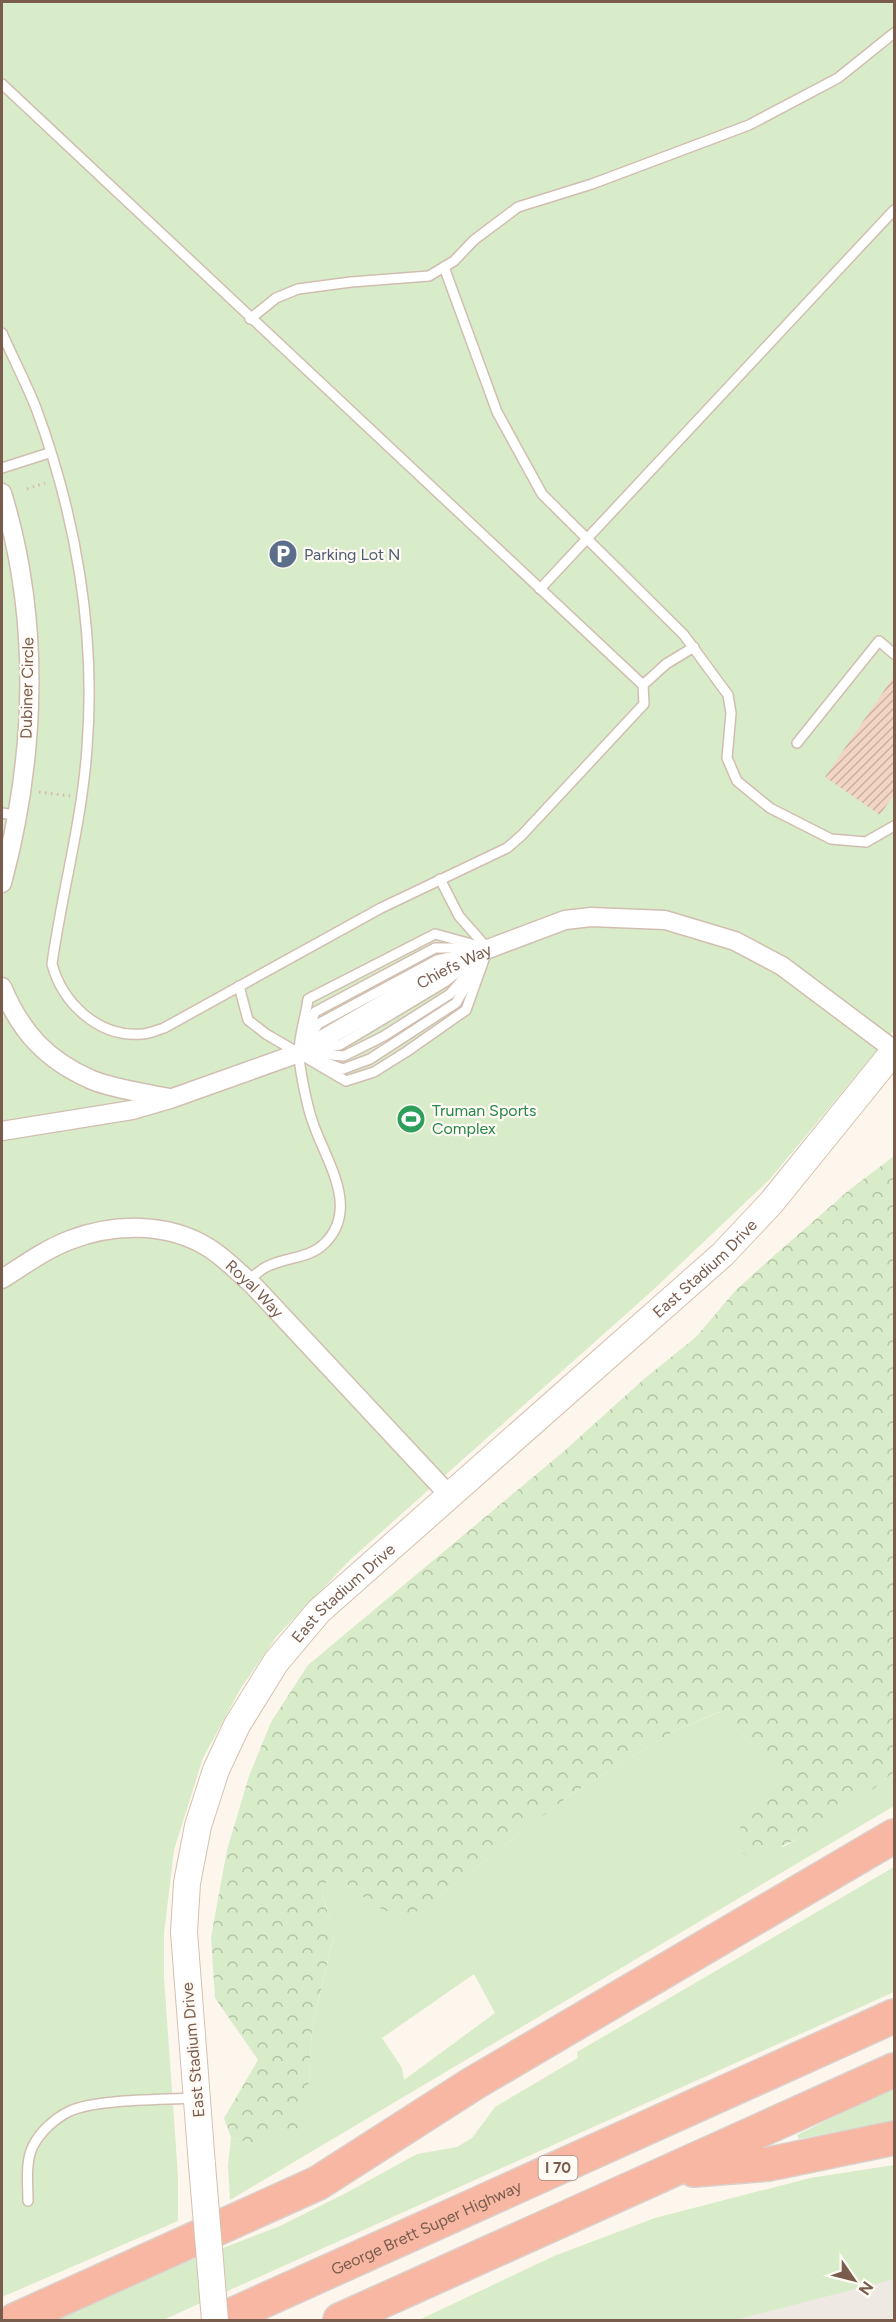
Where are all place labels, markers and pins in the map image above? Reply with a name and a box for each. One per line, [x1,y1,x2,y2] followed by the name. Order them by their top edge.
[267,538,299,570] parking icon: Parking Lot N
[304,545,400,564] place label: Parking Lot N
[432,1101,537,1138] place label: Truman Sports Complex
[395,1103,427,1135] sports icon: Truman Sports Complex

